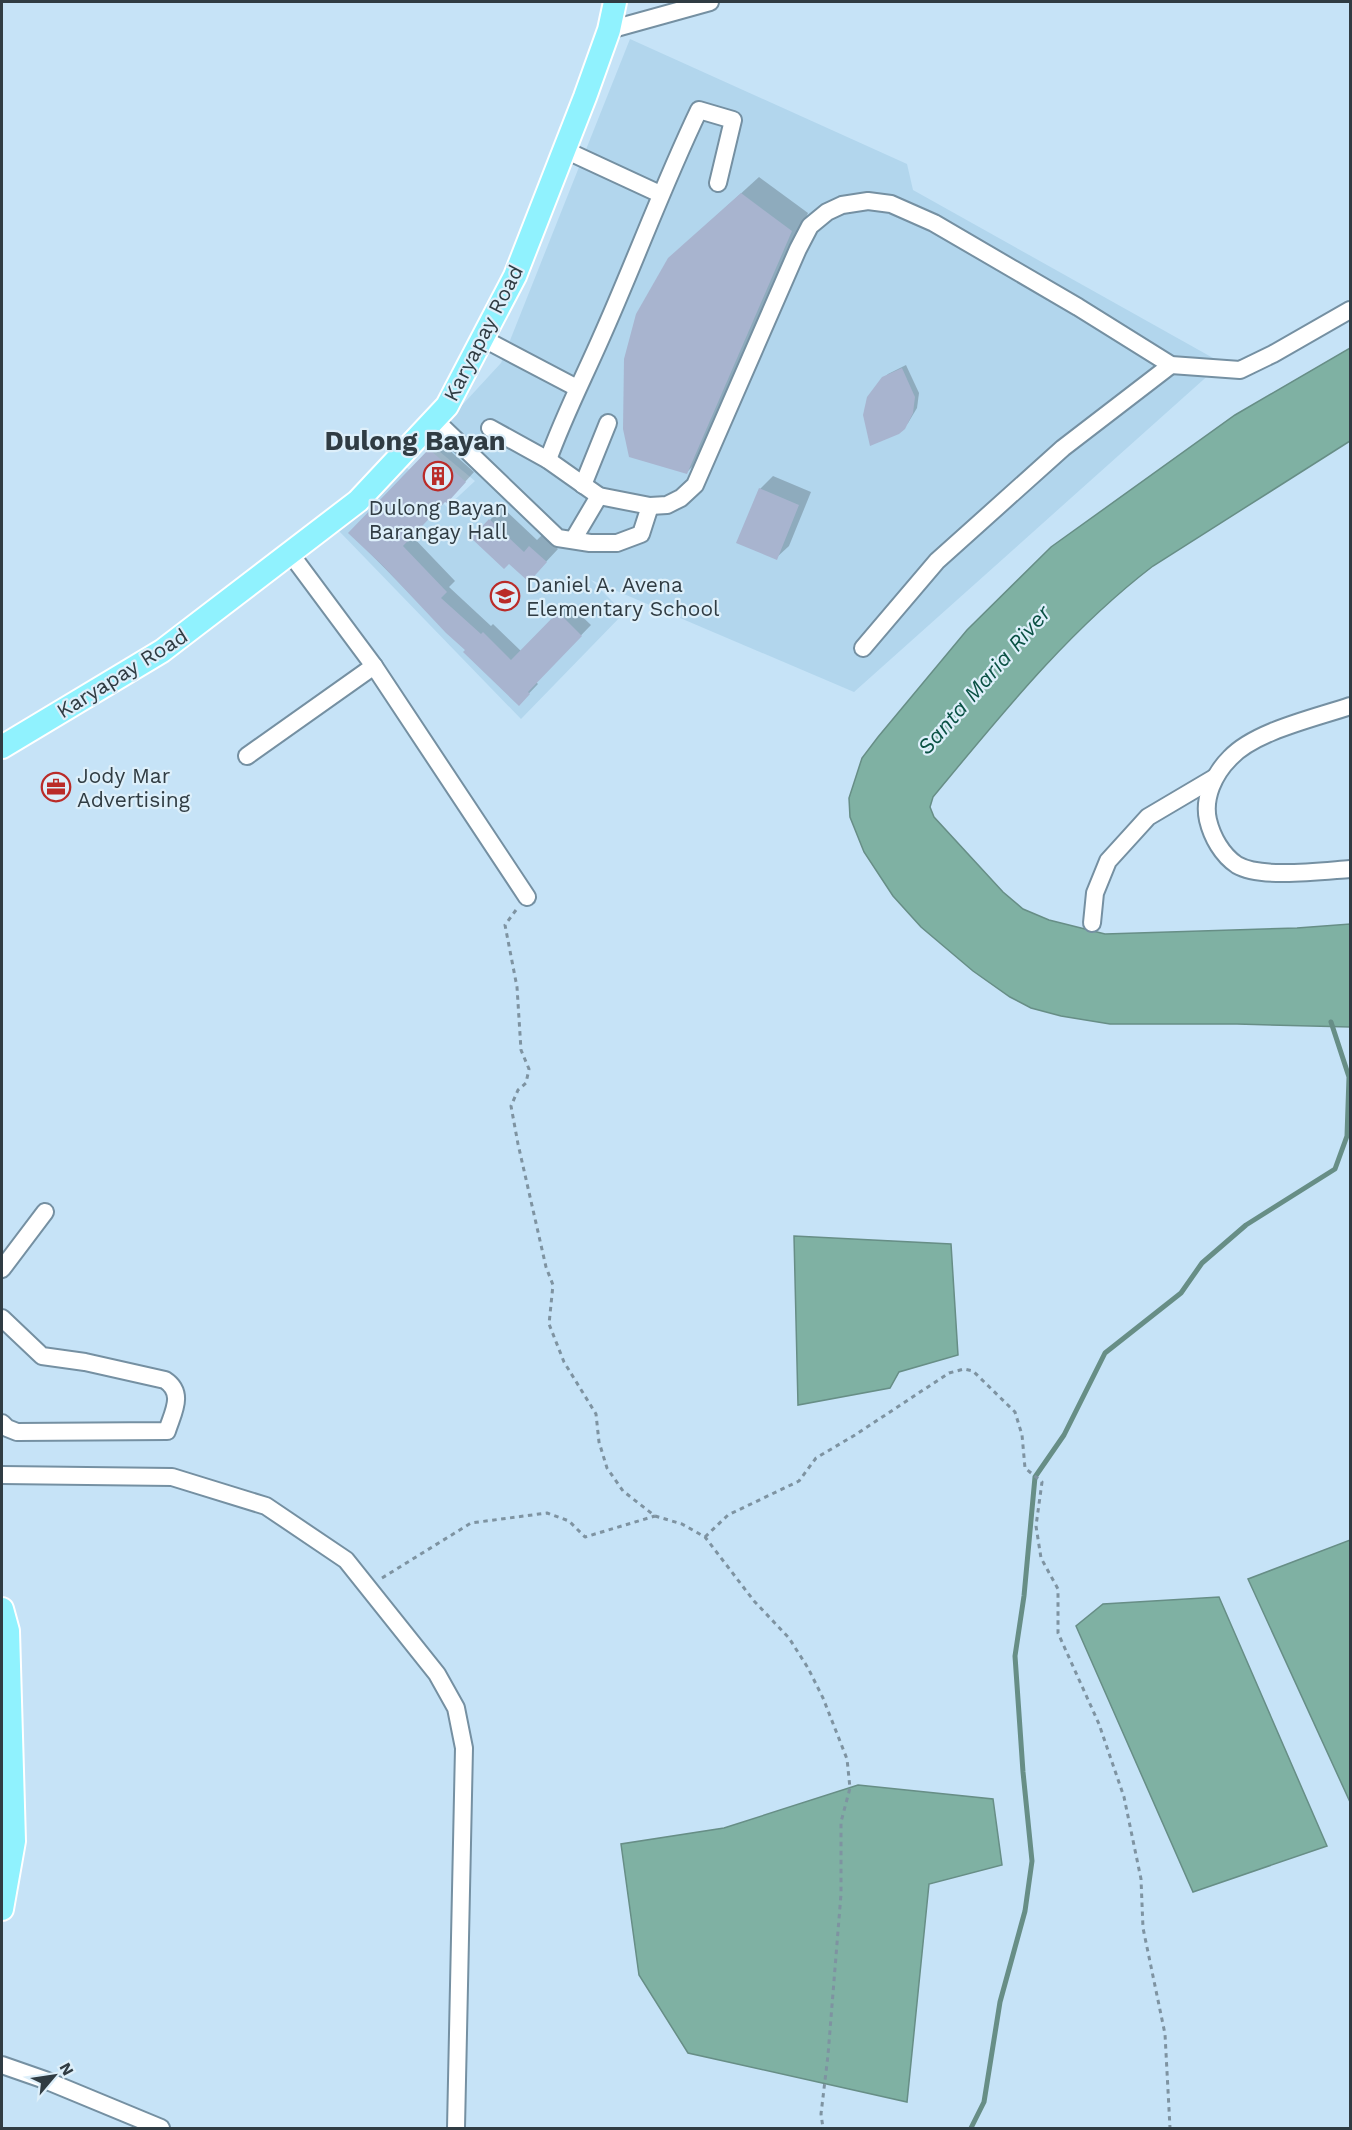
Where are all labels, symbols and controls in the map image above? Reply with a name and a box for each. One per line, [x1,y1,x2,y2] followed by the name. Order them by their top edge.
[438,261,528,405] street label: Karyapay Road
[324,425,506,457] district label: Dulong Bayan
[422,460,454,492] building icon: Dulong Bayan Barangay Hall
[369,495,508,544] place label: Dulong Bayan Barangay Hall
[526,572,720,621] place label: Daniel A. Avena Elementary School
[489,580,521,612] school or university icon: Daniel A. Avena Elementary School
[912,599,1057,760] water label: Santa Maria River
[52,623,192,723] street label: Karyapay Road
[77,763,191,812] place label: Jody Mar Advertising
[40,771,72,803] office icon: Jody Mar Advertising
[24,2046,84,2106] north arrow
[55,2059,78,2079] text: N

